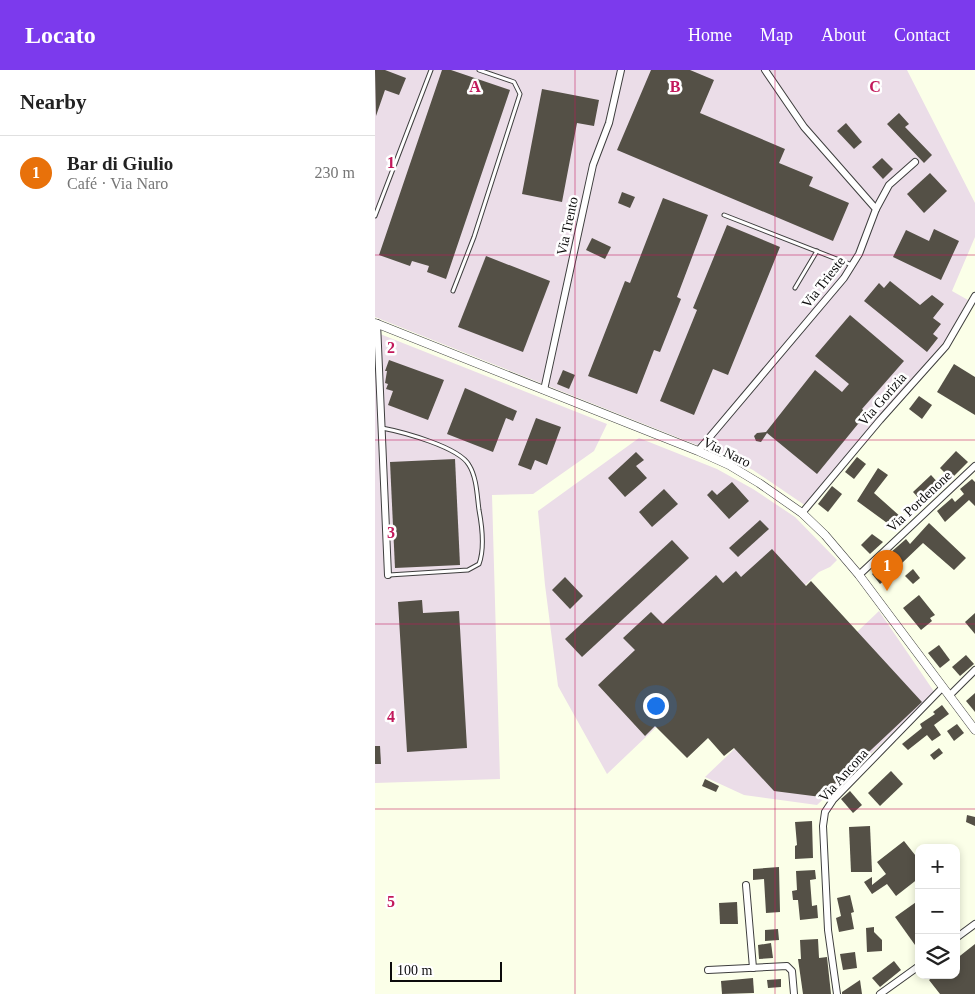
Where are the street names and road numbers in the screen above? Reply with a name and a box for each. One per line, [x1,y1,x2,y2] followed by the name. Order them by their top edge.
[554,195,581,257] street label: Via Trento
[799,254,848,311] street label: Via Trieste
[855,369,910,429] street label: Via Gorizia
[701,435,753,470] street label: Via Naro
[884,468,955,535] street label: Via Pordenone
[816,745,871,805] street label: Via Ancona

